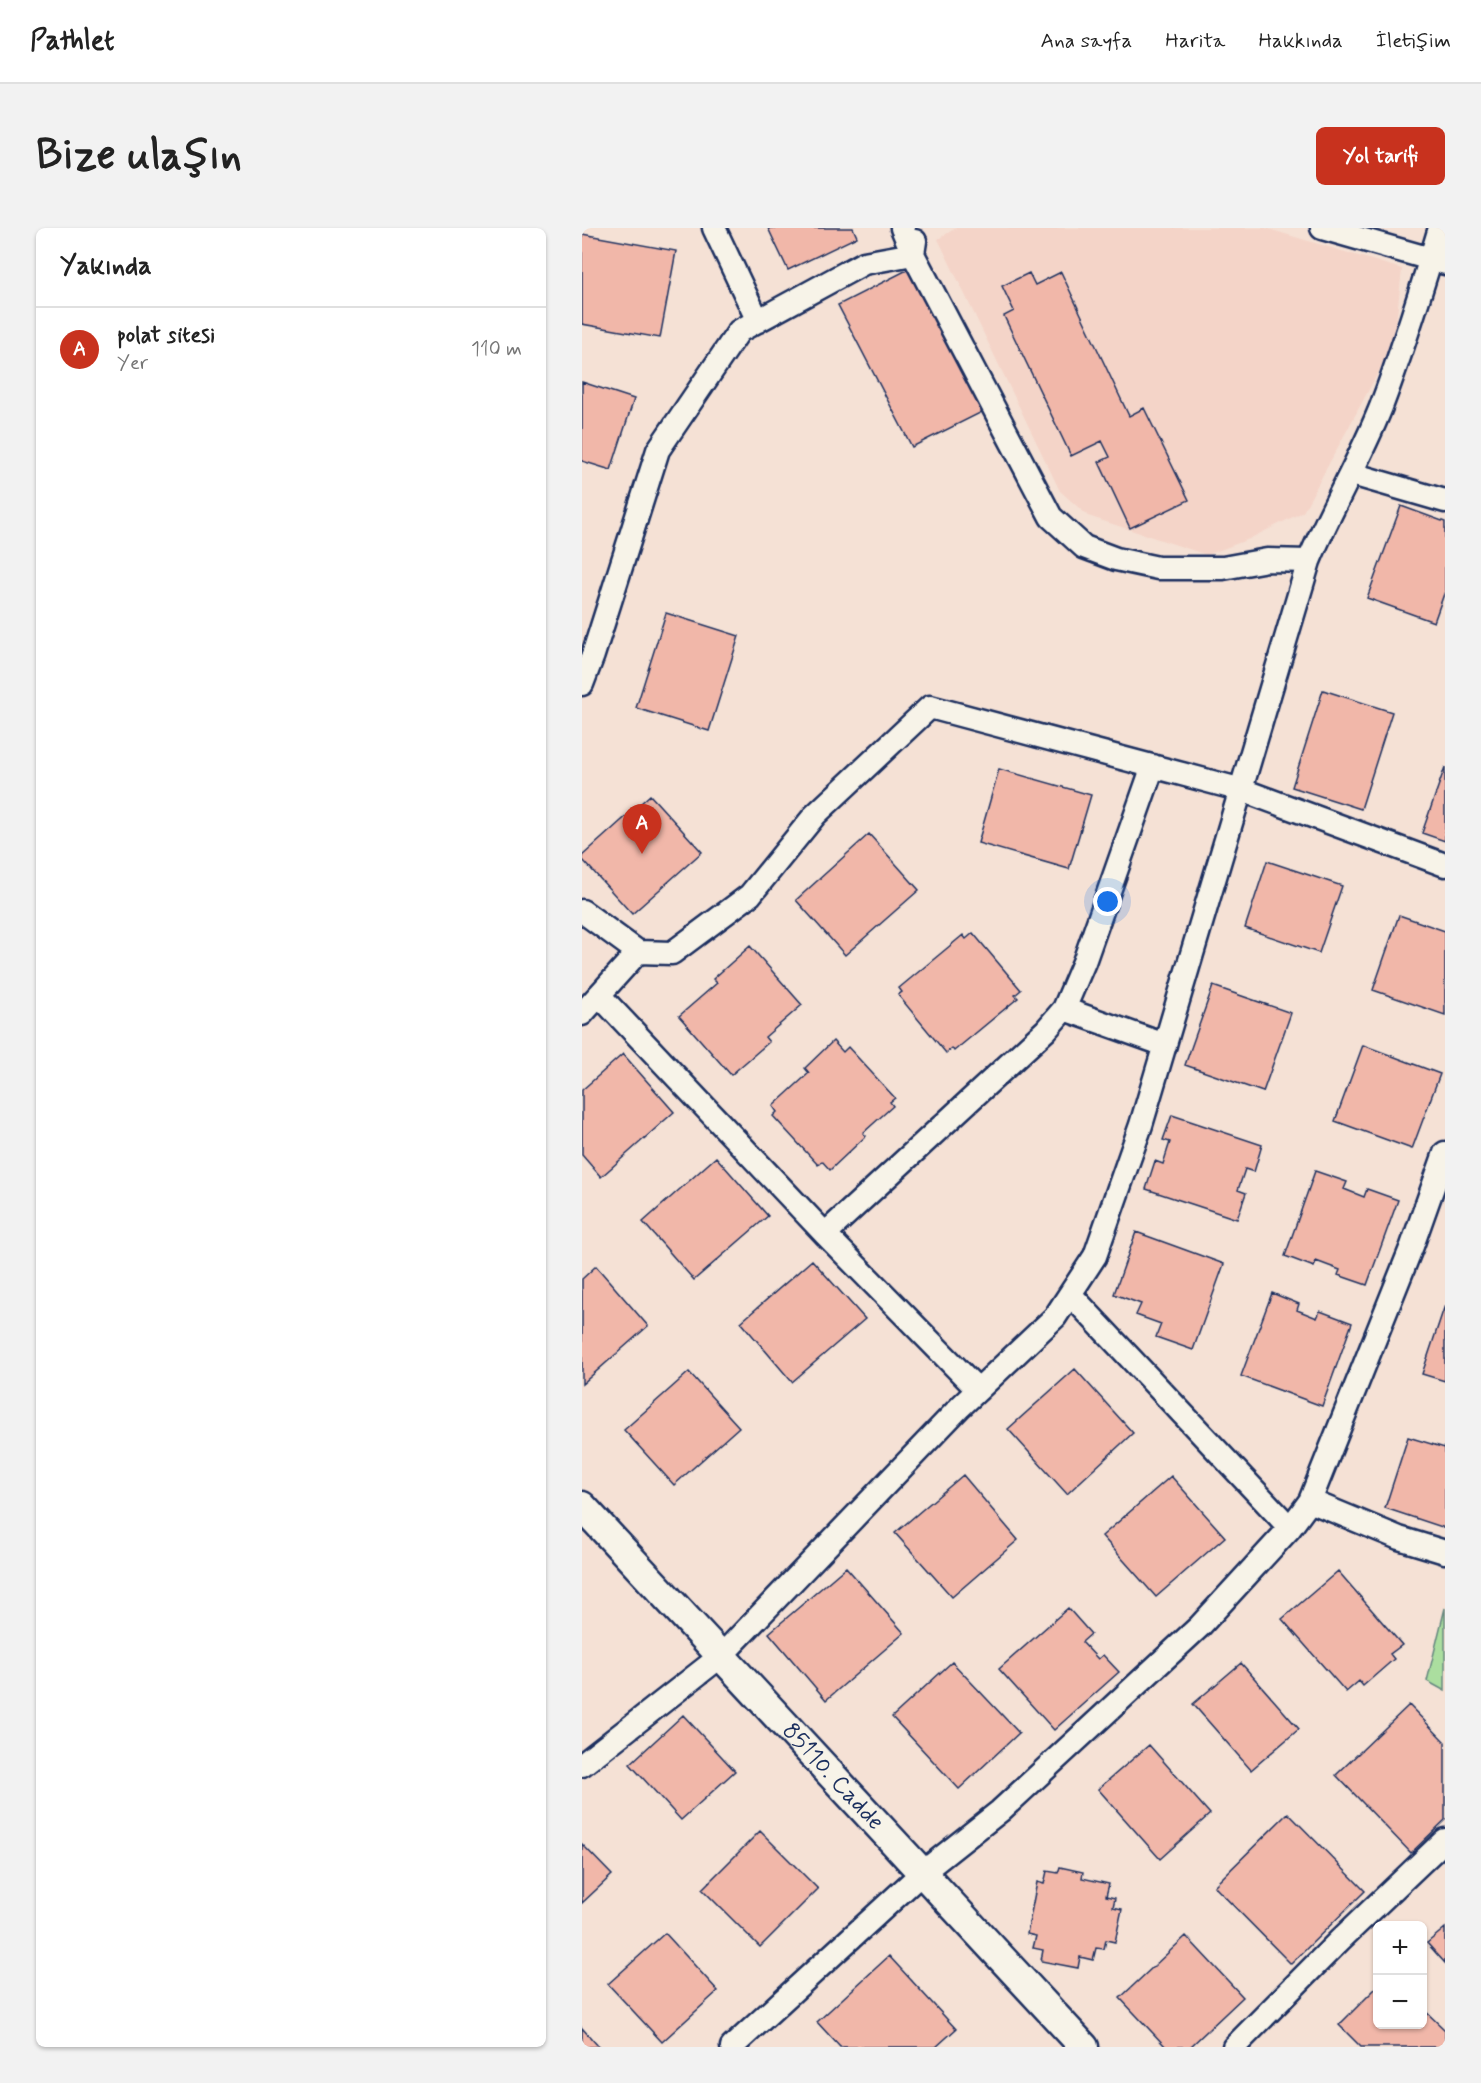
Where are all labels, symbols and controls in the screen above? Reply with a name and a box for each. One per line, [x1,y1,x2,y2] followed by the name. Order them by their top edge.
[30,23,114,60] text: Pathlet
[1040,27,1132,55] text: Ana sayfa
[1165,27,1225,55] text: Harita
[1258,27,1343,55] text: Hakkında
[1376,27,1451,55] text: İletişim
[1316,127,1445,185] button: Yol tarifi
[36,129,242,184] text: Bize ulaşın
[60,250,152,284] text: Yakında
[117,322,215,350] text: polat sitesi
[73,336,86,363] text: A
[471,336,522,363] text: 110 m
[117,350,148,377] text: Yer
[622,804,662,854] pin: A
[1093,887,1122,916] your location
[775,1716,891,1837] street label: 85110. Cadde
[1373,1921,1427,2029] map controls
[1373,1921,1427,1975] button: +
[1373,1975,1427,2029] button: −

